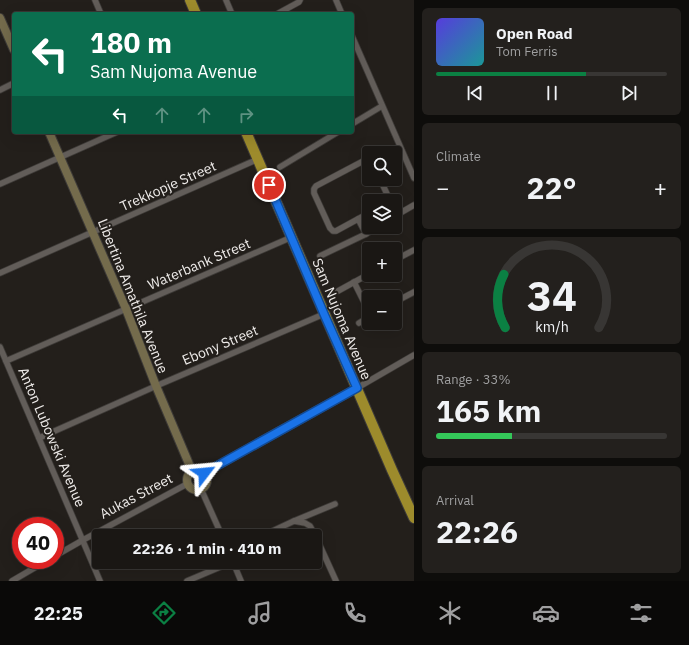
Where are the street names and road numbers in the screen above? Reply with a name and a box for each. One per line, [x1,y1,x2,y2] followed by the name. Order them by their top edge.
[117,157,219,215] street label: Trekkopje Street
[94,216,172,376] street label: Libertina Amathila Avenue
[145,234,253,294] street label: Waterbank Street
[308,256,376,383] street label: Sam Nujoma Avenue
[179,321,261,369] street label: Ebony Street
[14,364,90,510] street label: Anton Lubowski Avenue
[96,469,176,523] street label: Aukas Street

